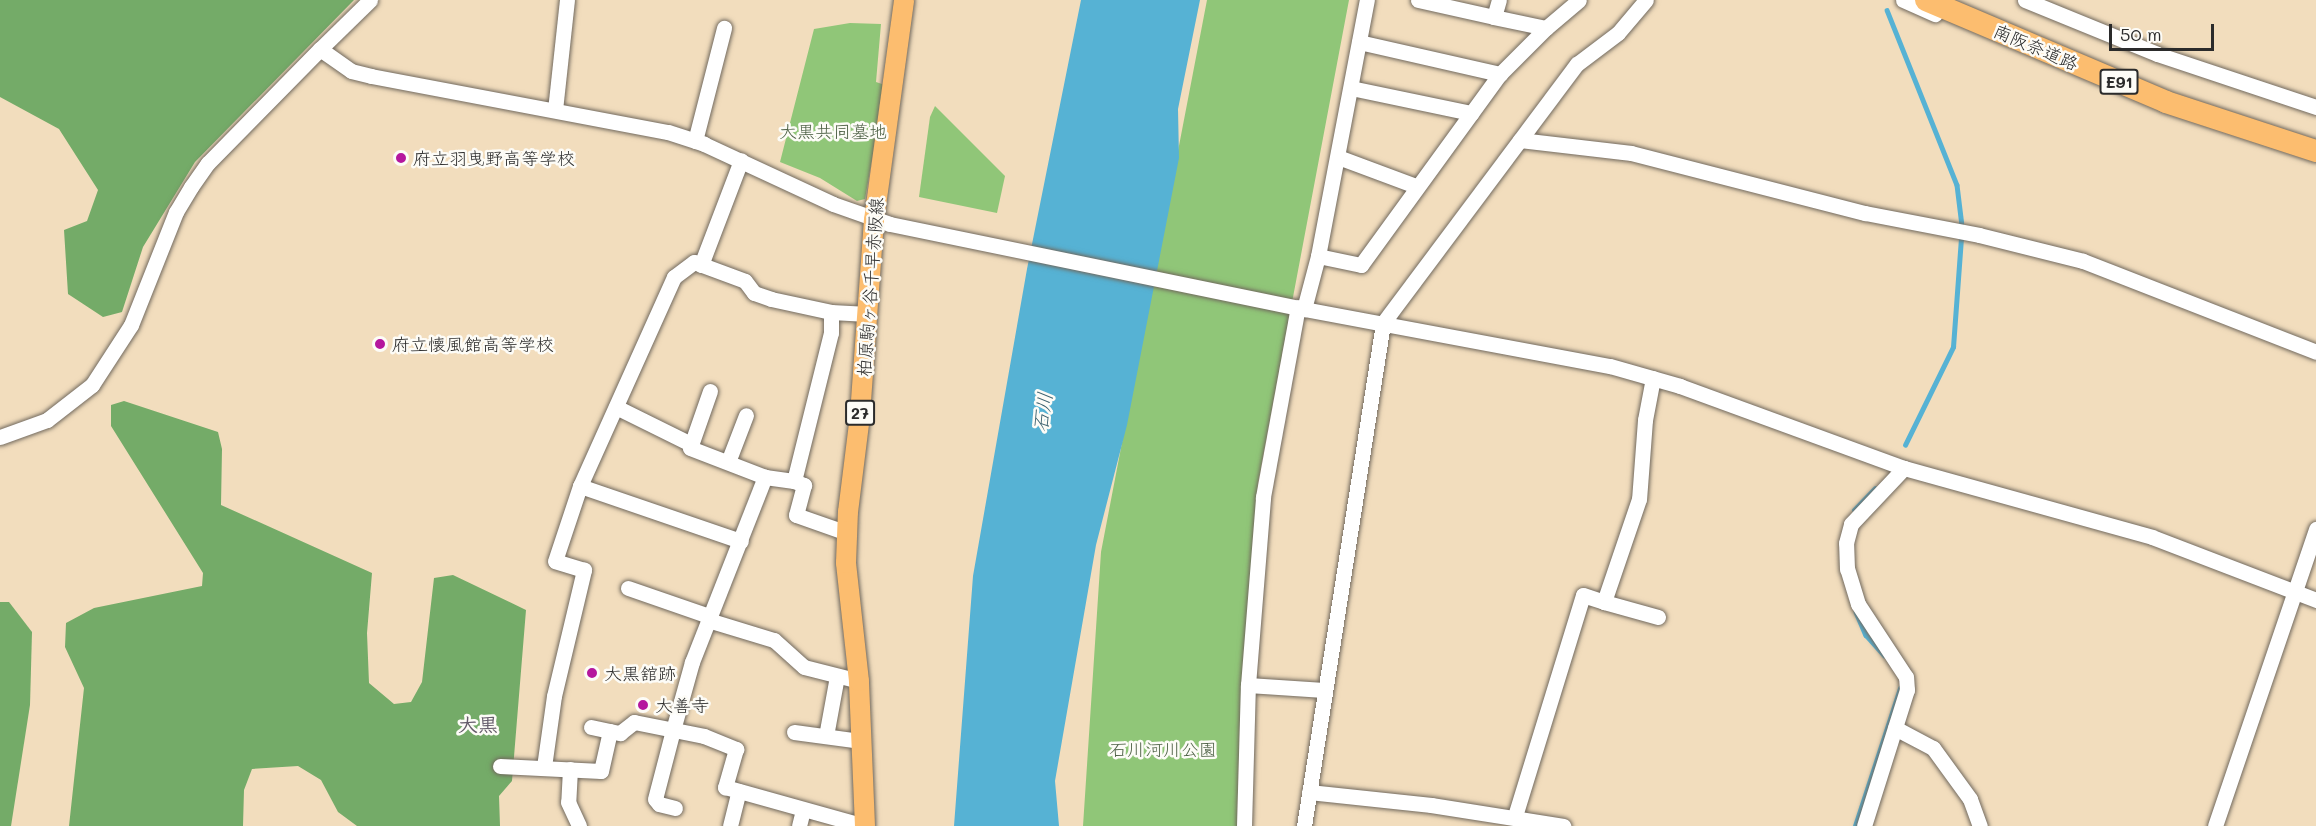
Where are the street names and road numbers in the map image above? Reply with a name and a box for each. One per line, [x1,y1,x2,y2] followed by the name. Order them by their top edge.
[1990,19,2082,75] street label: 南阪奈道路
[2100,69,2138,95] road number: E91
[853,196,887,378] street label: 柏原駒ヶ谷千早赤阪線
[845,400,875,426] road number: 27

